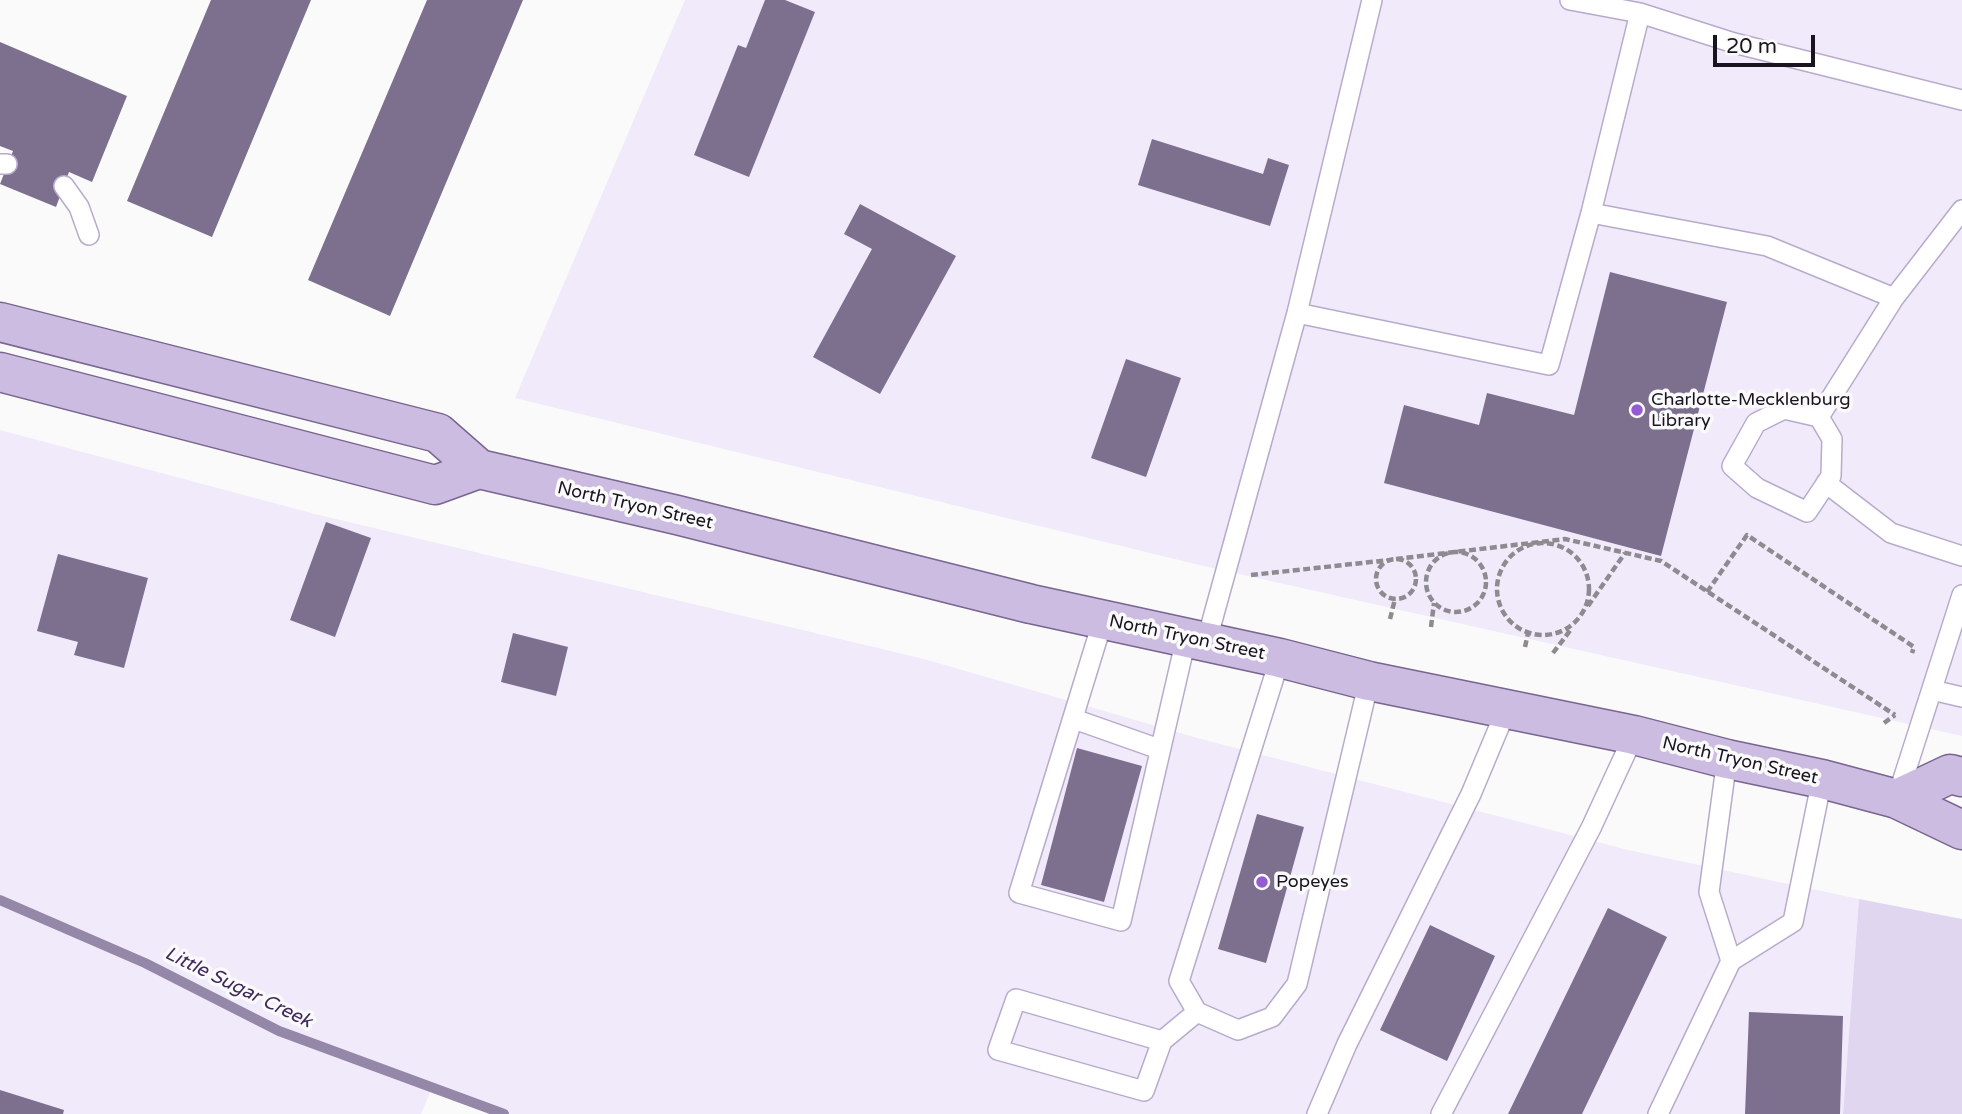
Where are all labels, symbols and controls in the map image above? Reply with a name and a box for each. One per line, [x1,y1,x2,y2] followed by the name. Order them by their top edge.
[1717,21,1818,65] scale bar
[1726,34,1777,59] text: 20 m
[1651,389,1851,432] place label: Charlotte-Mecklenburg Library
[1629,402,1645,418] marker: Charlotte-Mecklenburg Library
[555,478,715,534] street label: North Tryon Street
[1107,611,1267,665] street label: North Tryon Street
[1660,733,1820,789] street label: North Tryon Street
[1276,871,1349,893] place label: Popeyes
[1254,874,1270,890] marker: Popeyes
[161,943,315,1033] water label: Little Sugar Creek

